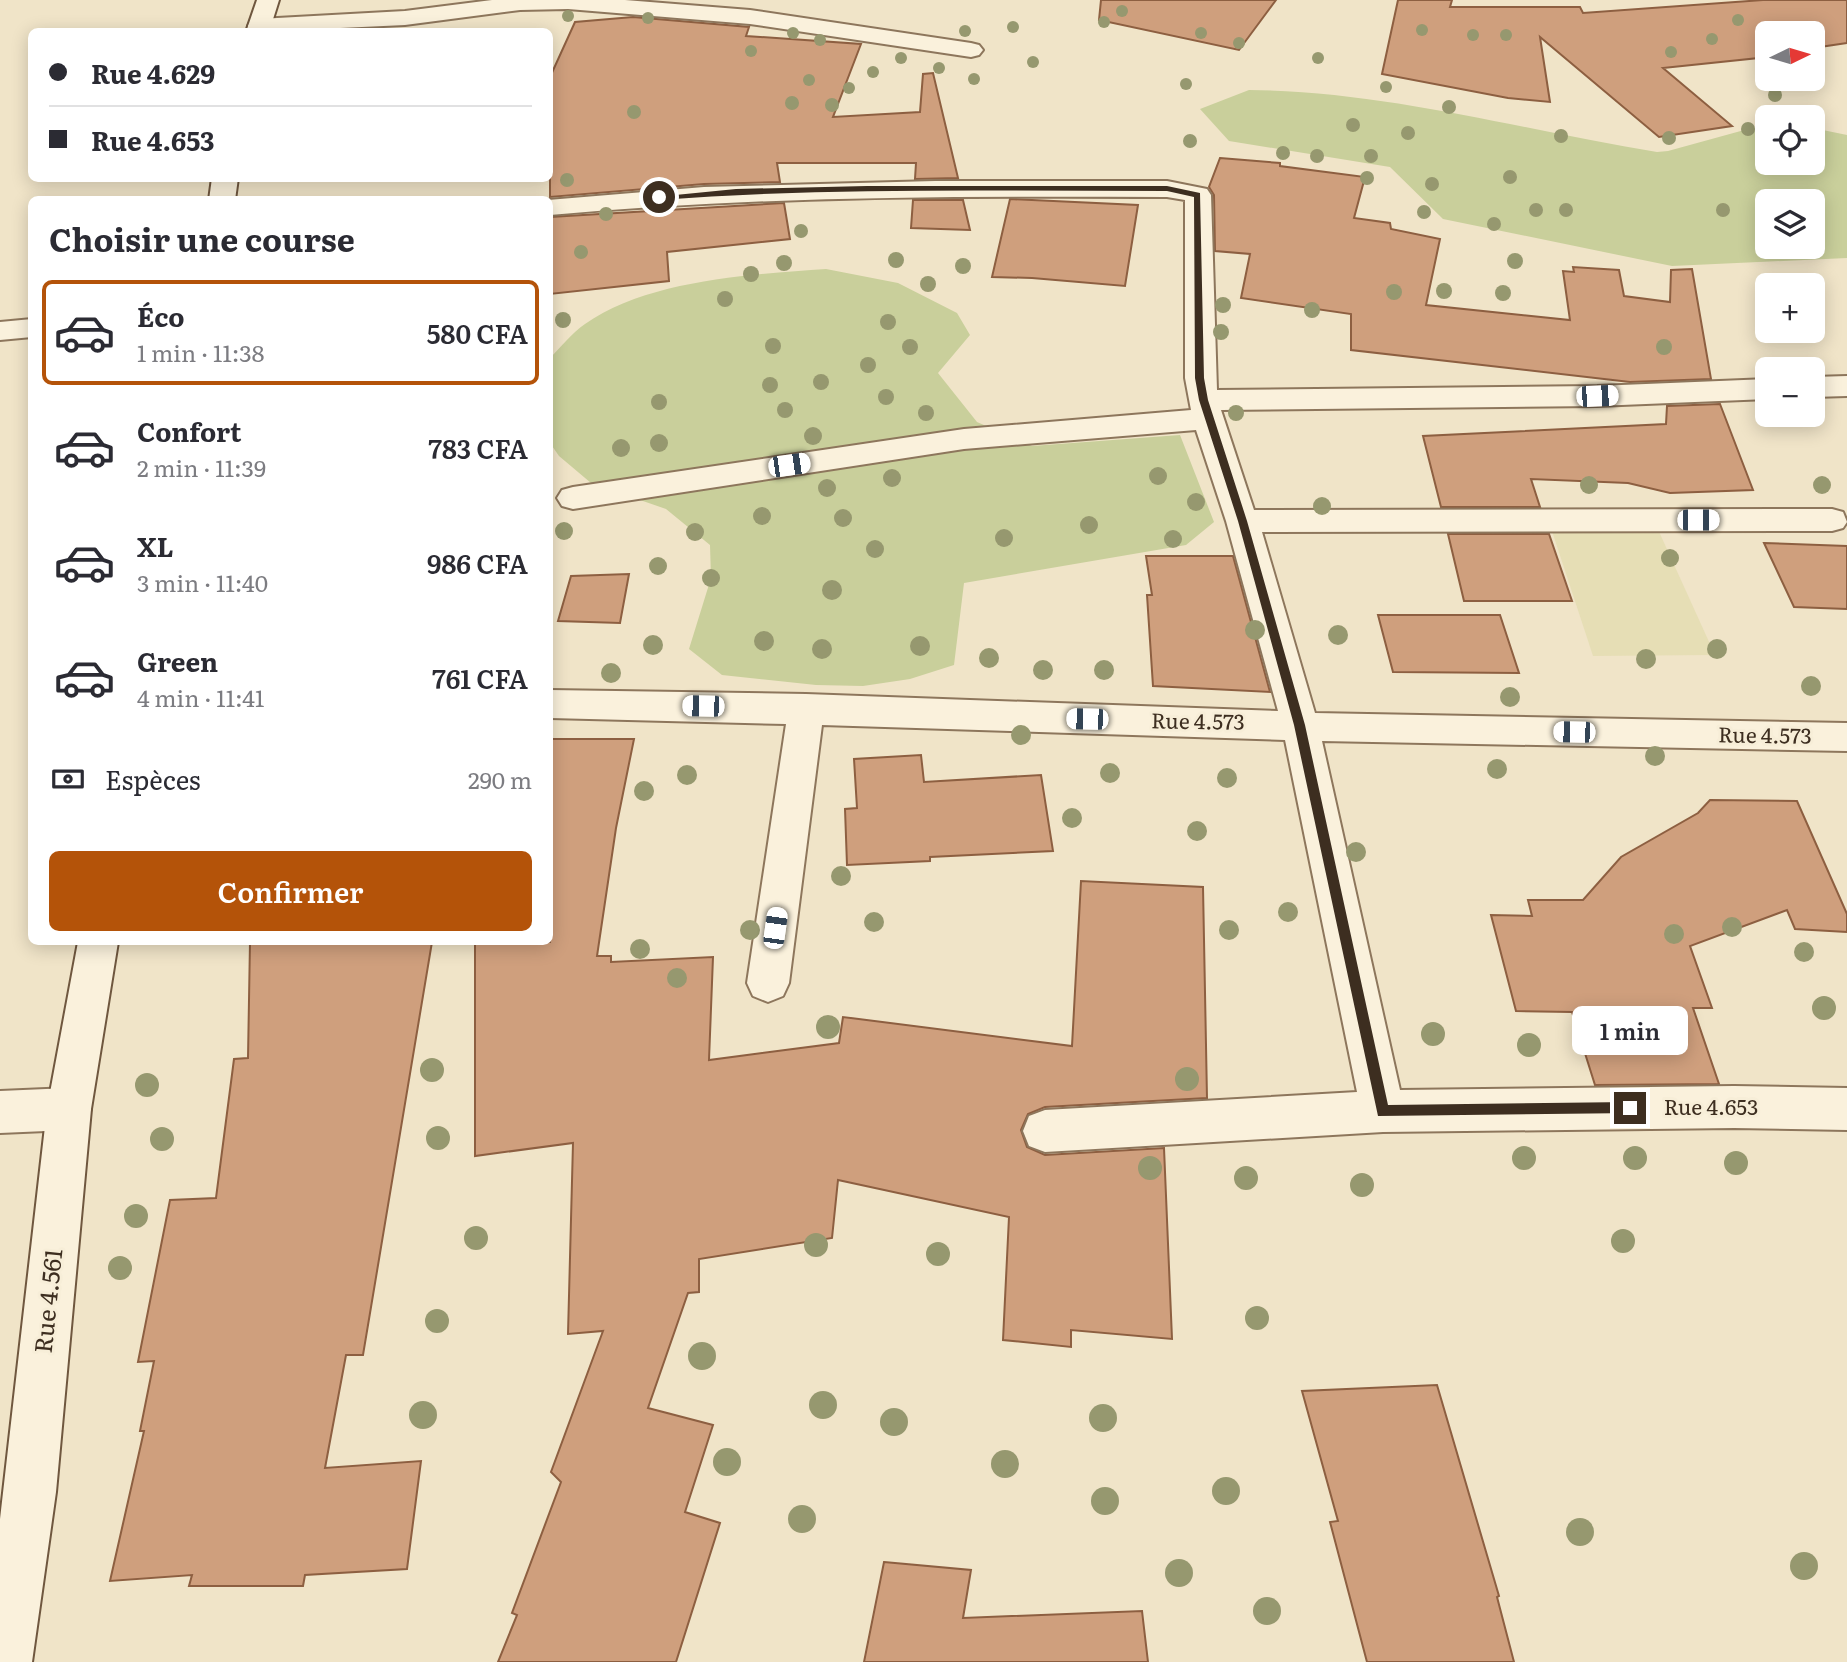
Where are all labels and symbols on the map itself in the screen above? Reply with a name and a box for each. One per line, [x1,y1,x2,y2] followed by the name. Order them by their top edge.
[1755,21,1825,91] north arrow
[643,181,675,213] route start
[1576,385,1619,407] car
[767,452,812,478] car
[1678,510,1720,531] car
[682,695,725,717] car
[1151,703,1245,736] street label: Rue 4.573
[1066,708,1109,730] car
[1718,717,1812,750] street label: Rue 4.573
[1553,721,1596,743] car
[762,906,789,950] car
[1572,1006,1688,1056] callout: 1 min
[1664,1090,1758,1121] street label: Rue 4.653
[1614,1092,1646,1124] route end
[24,1247,69,1355] street label: Rue 4.561

